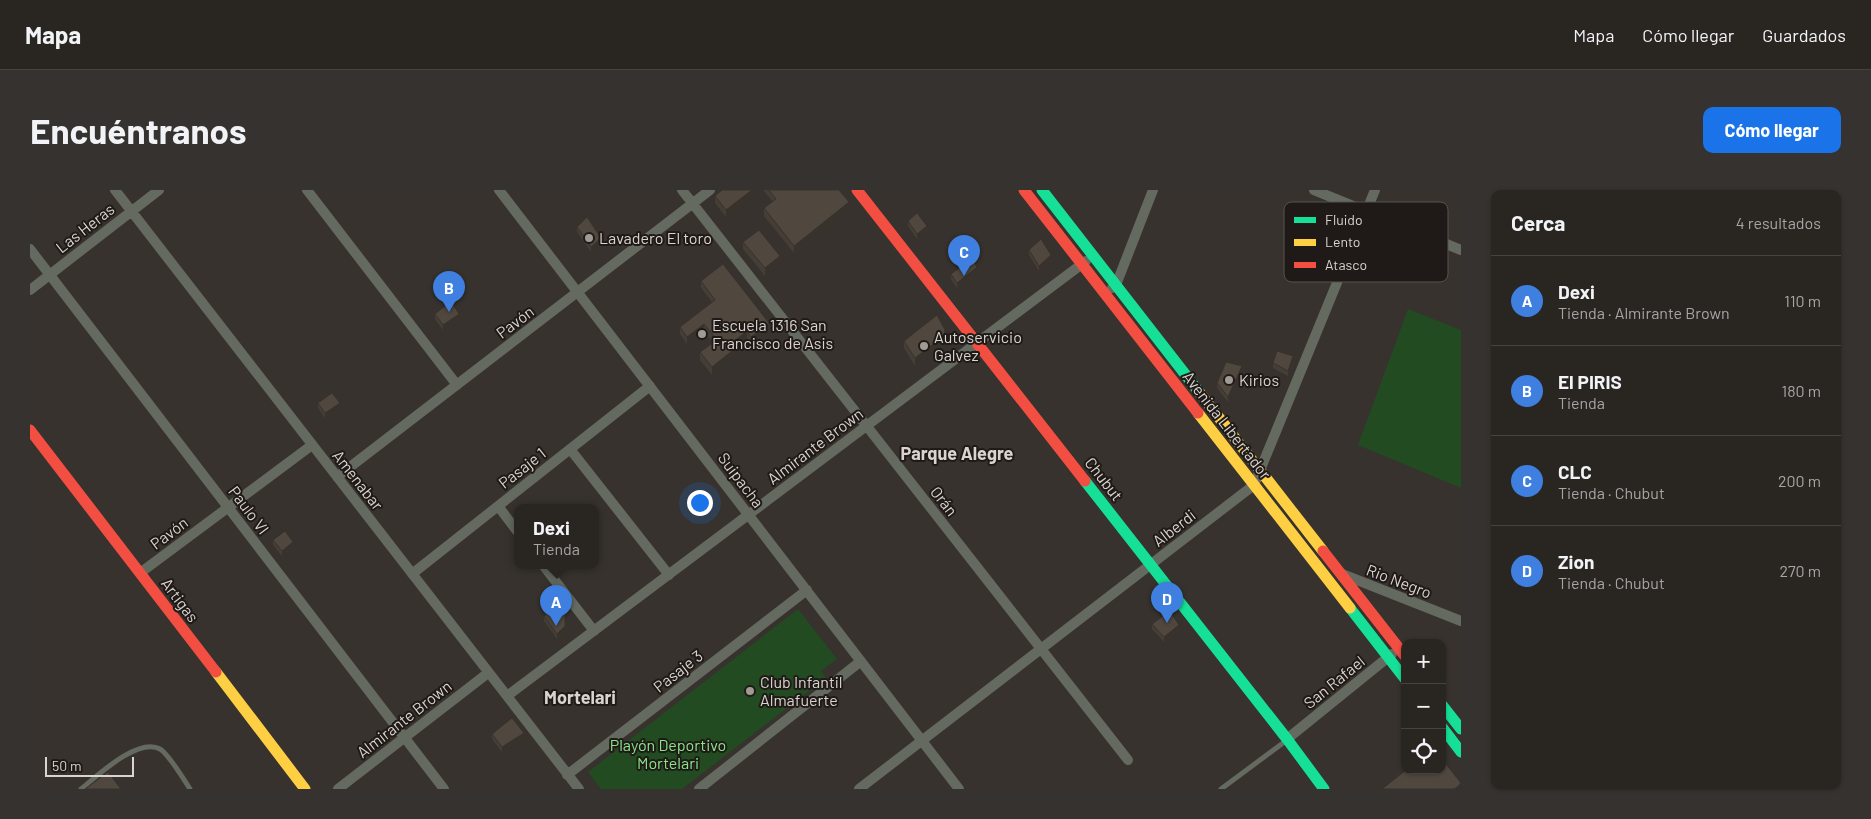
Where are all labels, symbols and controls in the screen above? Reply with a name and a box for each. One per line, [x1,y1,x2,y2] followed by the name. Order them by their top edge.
[25,20,81,49] text: Mapa
[1573,24,1614,46] text: Mapa
[1642,24,1734,46] text: Cómo llegar
[1762,24,1846,46] text: Guardados
[1703,107,1841,153] button: Cómo llegar
[30,109,247,151] text: Encuéntranos
[52,199,118,256] street label: Las Heras
[1284,202,1448,282] legend
[1511,210,1565,235] text: Cerca
[1325,211,1363,228] text: Fluido
[1736,213,1821,232] text: 4 resultados
[599,228,712,247] place label: Lavadero El toro
[583,232,595,244] marker: Lavadero El toro
[1325,233,1360,250] text: Lento
[948,235,980,276] pin: C
[1325,256,1367,273] text: Atasco
[433,271,465,312] pin: B
[1558,280,1595,303] text: Dexi
[1522,291,1532,310] text: A
[1784,291,1821,310] text: 110 m
[492,301,537,342] street label: Pavón
[1558,303,1730,322] text: Tienda · Almirante Brown
[712,315,833,352] place label: Escuela 1316 San Francisco de Asis
[934,327,1022,364] place label: Autoservicio Galvez
[696,328,708,340] marker: Escuela 1316 San Francisco de Asis
[918,340,930,352] marker: Autoservicio Galvez
[1179,367,1275,483] street label: Avenida Libertador
[1239,370,1279,389] place label: Kirios
[1558,370,1622,393] text: El PIRIS
[1223,374,1235,386] marker: Kirios
[1522,381,1532,400] text: B
[1782,381,1821,400] text: 180 m
[1558,393,1605,412] text: Tienda
[763,403,866,488] street label: Almirante Brown
[901,442,1014,464] district label: Parque Alegre
[494,443,549,492] street label: Pasaje 1
[329,446,388,514] street label: Amenabar
[715,448,768,511] street label: Suipacha
[1081,453,1127,504] street label: Chubut
[1558,460,1592,483] text: CLC
[1522,471,1532,490] text: C
[1778,471,1821,490] text: 200 m
[225,482,274,538] street label: Paulo VI
[927,482,962,519] street label: Orán
[1558,483,1665,502] text: Tienda · Chubut
[687,490,713,516] your location
[514,504,599,569] popup
[1148,505,1199,550] street label: Alberdi
[146,512,191,553] street label: Pavón
[533,516,570,539] text: Dexi
[533,539,580,558] text: Tienda
[1558,550,1594,573] text: Zion
[1364,559,1434,602] street label: Rio Negro
[1522,561,1532,580] text: D
[1779,561,1821,580] text: 270 m
[1558,573,1665,592] text: Tienda · Chubut
[158,574,203,625] street label: Artigas
[1151,582,1183,623] pin: D
[540,585,572,626] pin: A
[1401,639,1446,774] map controls
[1401,639,1446,684] button: +
[649,645,706,696] street label: Pasaje 3
[1299,651,1368,712] street label: San Rafael
[760,672,842,709] place label: Club Infantil Almafuerte
[353,676,455,761] street label: Almirante Brown
[1401,684,1446,729] button: −
[744,685,756,697] marker: Club Infantil Almafuerte
[544,686,616,708] district label: Mortelari
[1401,729,1446,774] button: locate
[610,735,726,772] park label: Playón Deportivo Mortelari
[45,754,134,777] scale bar
[52,757,81,774] text: 50 m

